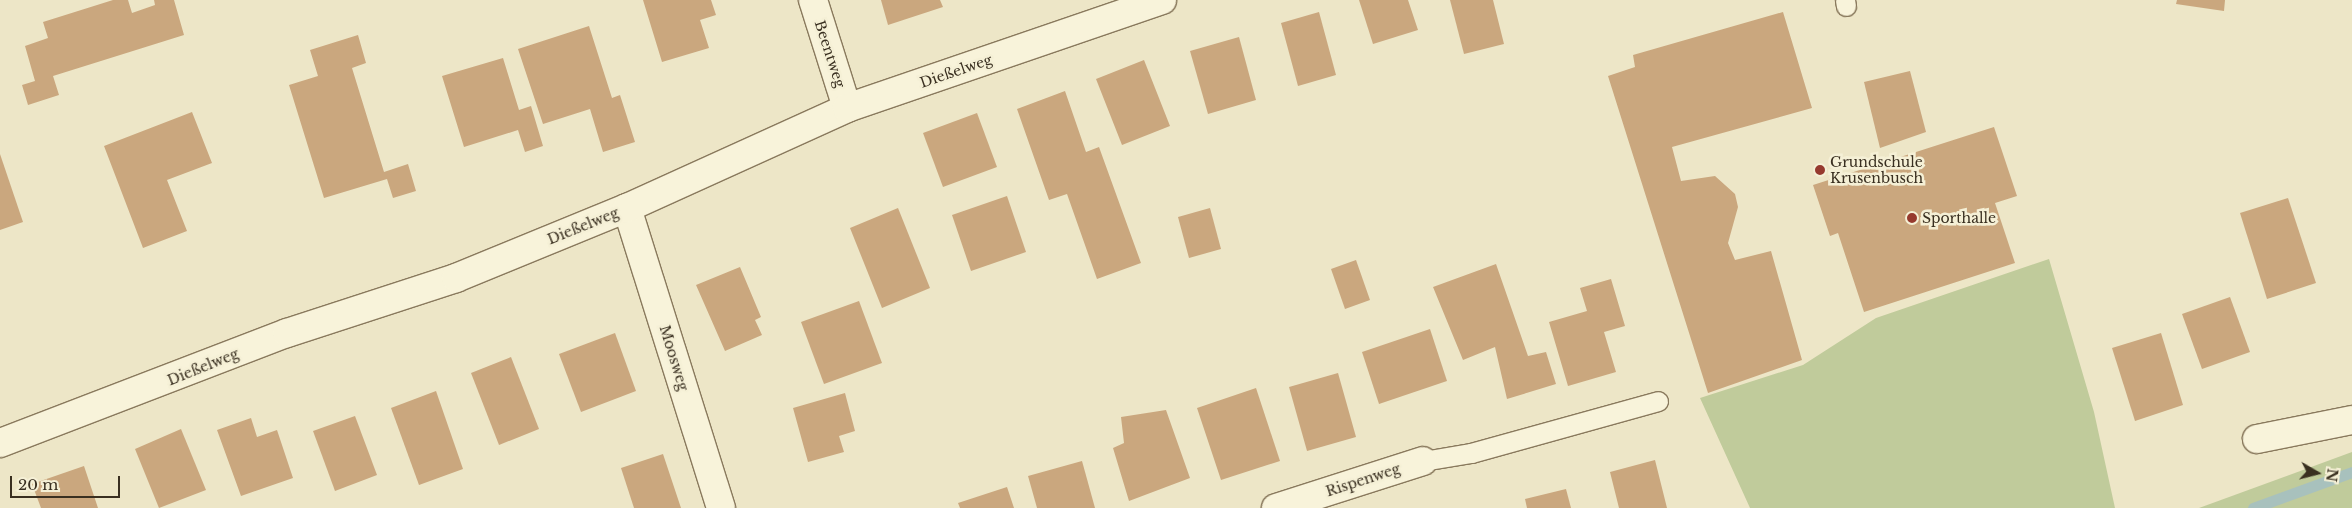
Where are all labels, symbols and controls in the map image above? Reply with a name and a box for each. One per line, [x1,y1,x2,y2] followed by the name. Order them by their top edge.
[811,18,849,90] street label: Beentweg
[918,51,994,91] street label: Dießelweg
[1830,154,1923,186] place label: Grundschule Krusenbusch
[1814,164,1826,176] marker: Grundschule Krusenbusch
[545,204,621,248] street label: Dießelweg
[1922,210,1996,226] place label: Sporthalle
[1906,212,1918,224] marker: Sporthalle
[656,323,692,393] street label: Moosweg
[165,345,241,389] street label: Dießelweg
[2292,448,2342,498] north arrow
[1324,460,1402,500] street label: Rispenweg
[12,466,122,498] scale bar
[2322,467,2342,483] text: N
[18,475,58,494] text: 20 m

